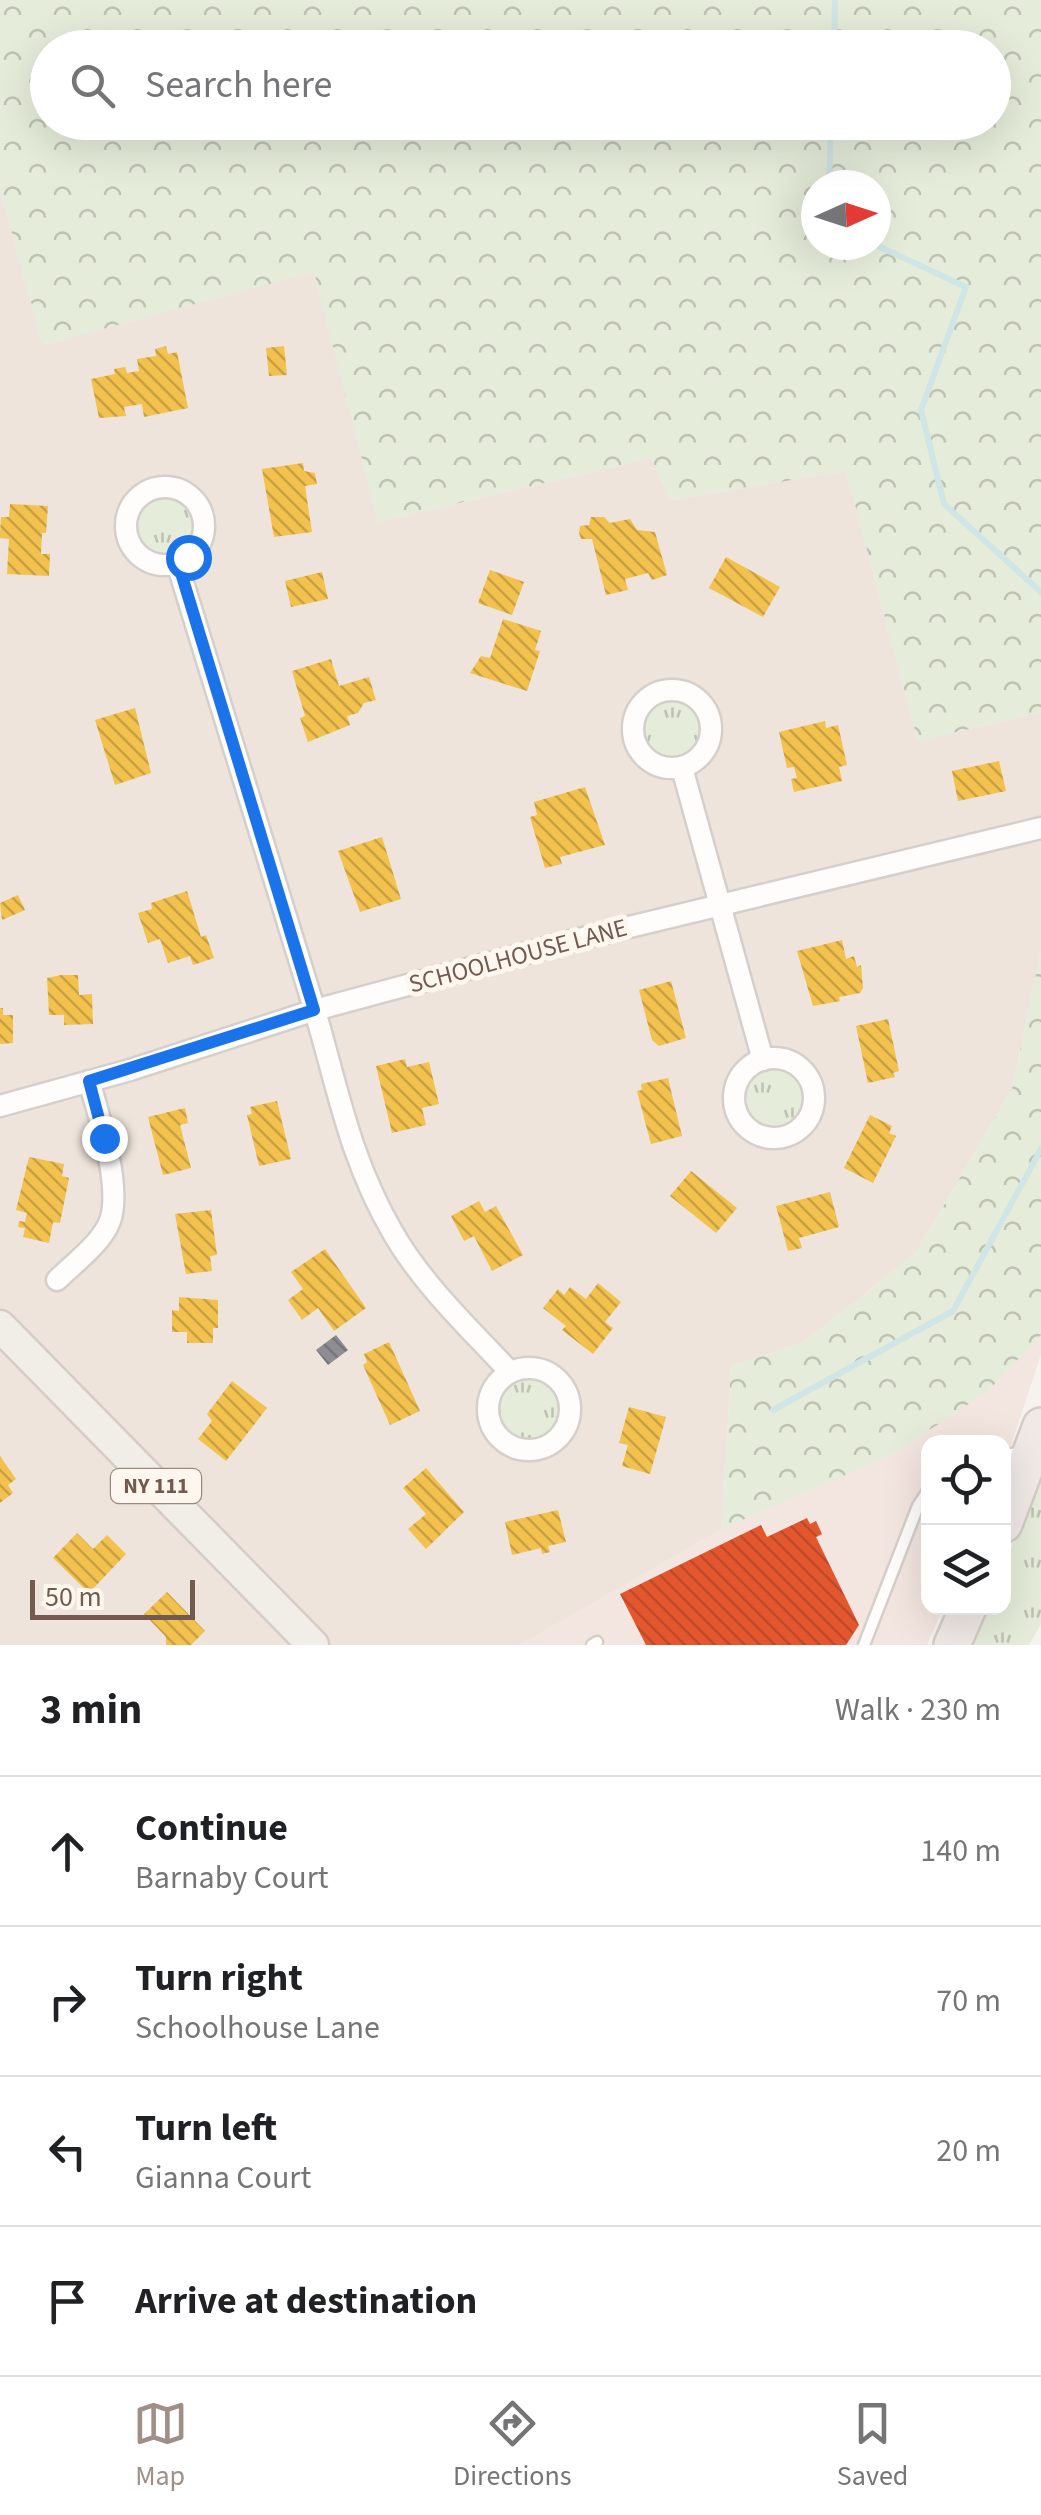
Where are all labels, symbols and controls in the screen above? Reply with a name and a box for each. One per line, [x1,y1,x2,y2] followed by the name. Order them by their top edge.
[30,30,1011,140] search box
[65,58,120,113] icon: search
[145,58,332,112] text: Search here
[801,170,891,260] north arrow
[166,535,212,581] route start
[405,910,631,1002] street label: SCHOOLHOUSE LANE
[82,1116,128,1162] route end
[921,1435,1011,1615] map controls
[921,1435,1011,1525] button: locate
[111,1469,201,1503] road number: NY 111
[921,1525,1011,1615] button: layers
[30,1575,195,1620] scale bar
[45,1577,102,1617] text: 50 m
[40,1680,142,1740] text: 3 min
[835,1687,1001,1733] text: Walk · 230 m
[135,1801,288,1855] text: Continue
[40,1824,95,1879] icon: ahead
[920,1828,1001,1874] text: 140 m
[135,1855,329,1901] text: Barnaby Court
[135,1951,303,2005] text: Turn right
[40,1974,95,2029] icon: right
[936,1978,1001,2024] text: 70 m
[135,2005,380,2051] text: Schoolhouse Lane
[135,2101,277,2155] text: Turn left
[40,2124,95,2179] icon: left
[936,2128,1001,2174] text: 20 m
[135,2155,311,2201] text: Gianna Court
[40,2274,95,2329] icon: arrive
[135,2274,477,2328] text: Arrive at destination
[133,2396,188,2496] tab: Map
[453,2396,572,2496] tab: Directions
[837,2396,908,2496] tab: Saved

